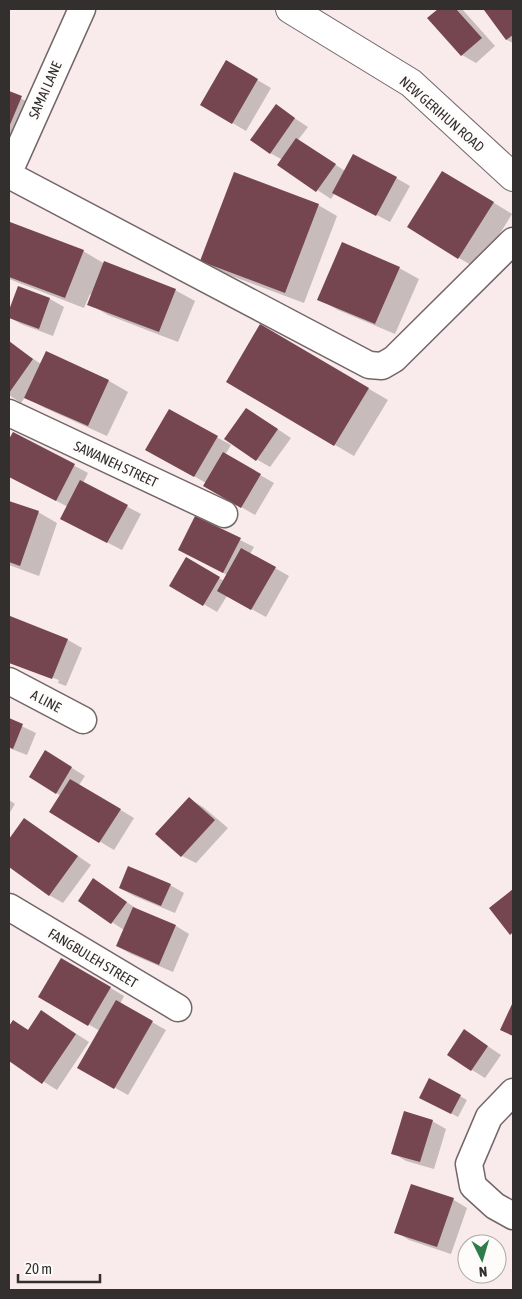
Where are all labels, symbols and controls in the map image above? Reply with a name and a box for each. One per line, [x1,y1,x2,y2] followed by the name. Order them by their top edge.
[25,59,65,121] street label: SAMAI LANE
[397,73,488,155] street label: NEW GERIHUN ROAD
[72,438,160,490] street label: SAWANEH STREET
[28,686,64,716] street label: A LINE
[45,925,141,991] street label: FANGBULEH STREET
[457,1234,507,1284] north arrow
[18,1252,100,1284] scale bar
[25,1260,52,1277] text: 20 m
[478,1264,488,1280] text: N

